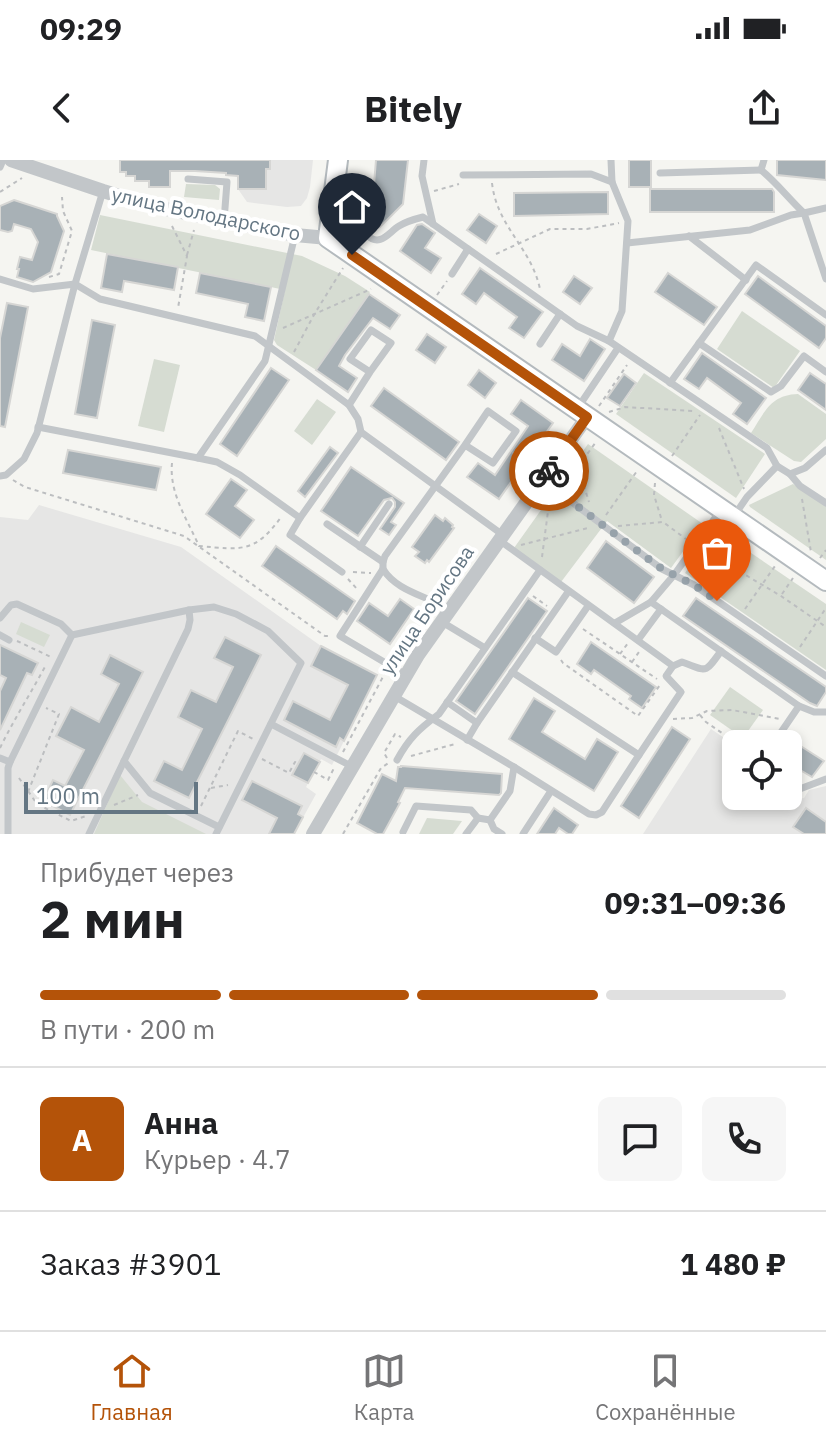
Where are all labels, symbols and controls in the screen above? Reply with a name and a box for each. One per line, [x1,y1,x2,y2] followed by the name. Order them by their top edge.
[40,9,122,48] text: 09:29
[364,85,462,132] text: Bitely
[40,86,84,130] icon: back
[742,86,786,130] icon: share
[318,173,386,255] pin
[109,180,303,247] street label: улица Володарского
[330,185,374,229] icon: home
[509,431,589,511] courier
[527,449,571,493] icon: bike
[683,519,751,601] pin
[695,531,739,575] icon: bag
[373,540,480,680] street label: улица Борисова
[722,730,802,810] map controls
[722,730,802,810] button: locate
[24,778,198,814] scale bar
[36,781,100,810] text: 100 m
[40,855,234,889] text: Прибудет через
[605,883,786,922] text: 09:31–09:36
[40,885,185,952] text: 2 мин
[40,1012,215,1046] text: В пути · 200 m
[598,1097,682,1181] button: chat
[702,1097,786,1181] button: phone
[144,1103,218,1142] text: Анна
[72,1120,92,1159] text: А
[144,1142,291,1176] text: Курьер · 4.7
[40,1244,222,1283] text: Заказ #3901
[680,1244,786,1283] text: 1 480 ₽
[90,1349,173,1426] tab: Главная
[354,1349,414,1426] tab: Карта
[595,1349,736,1426] tab: Сохранённые

